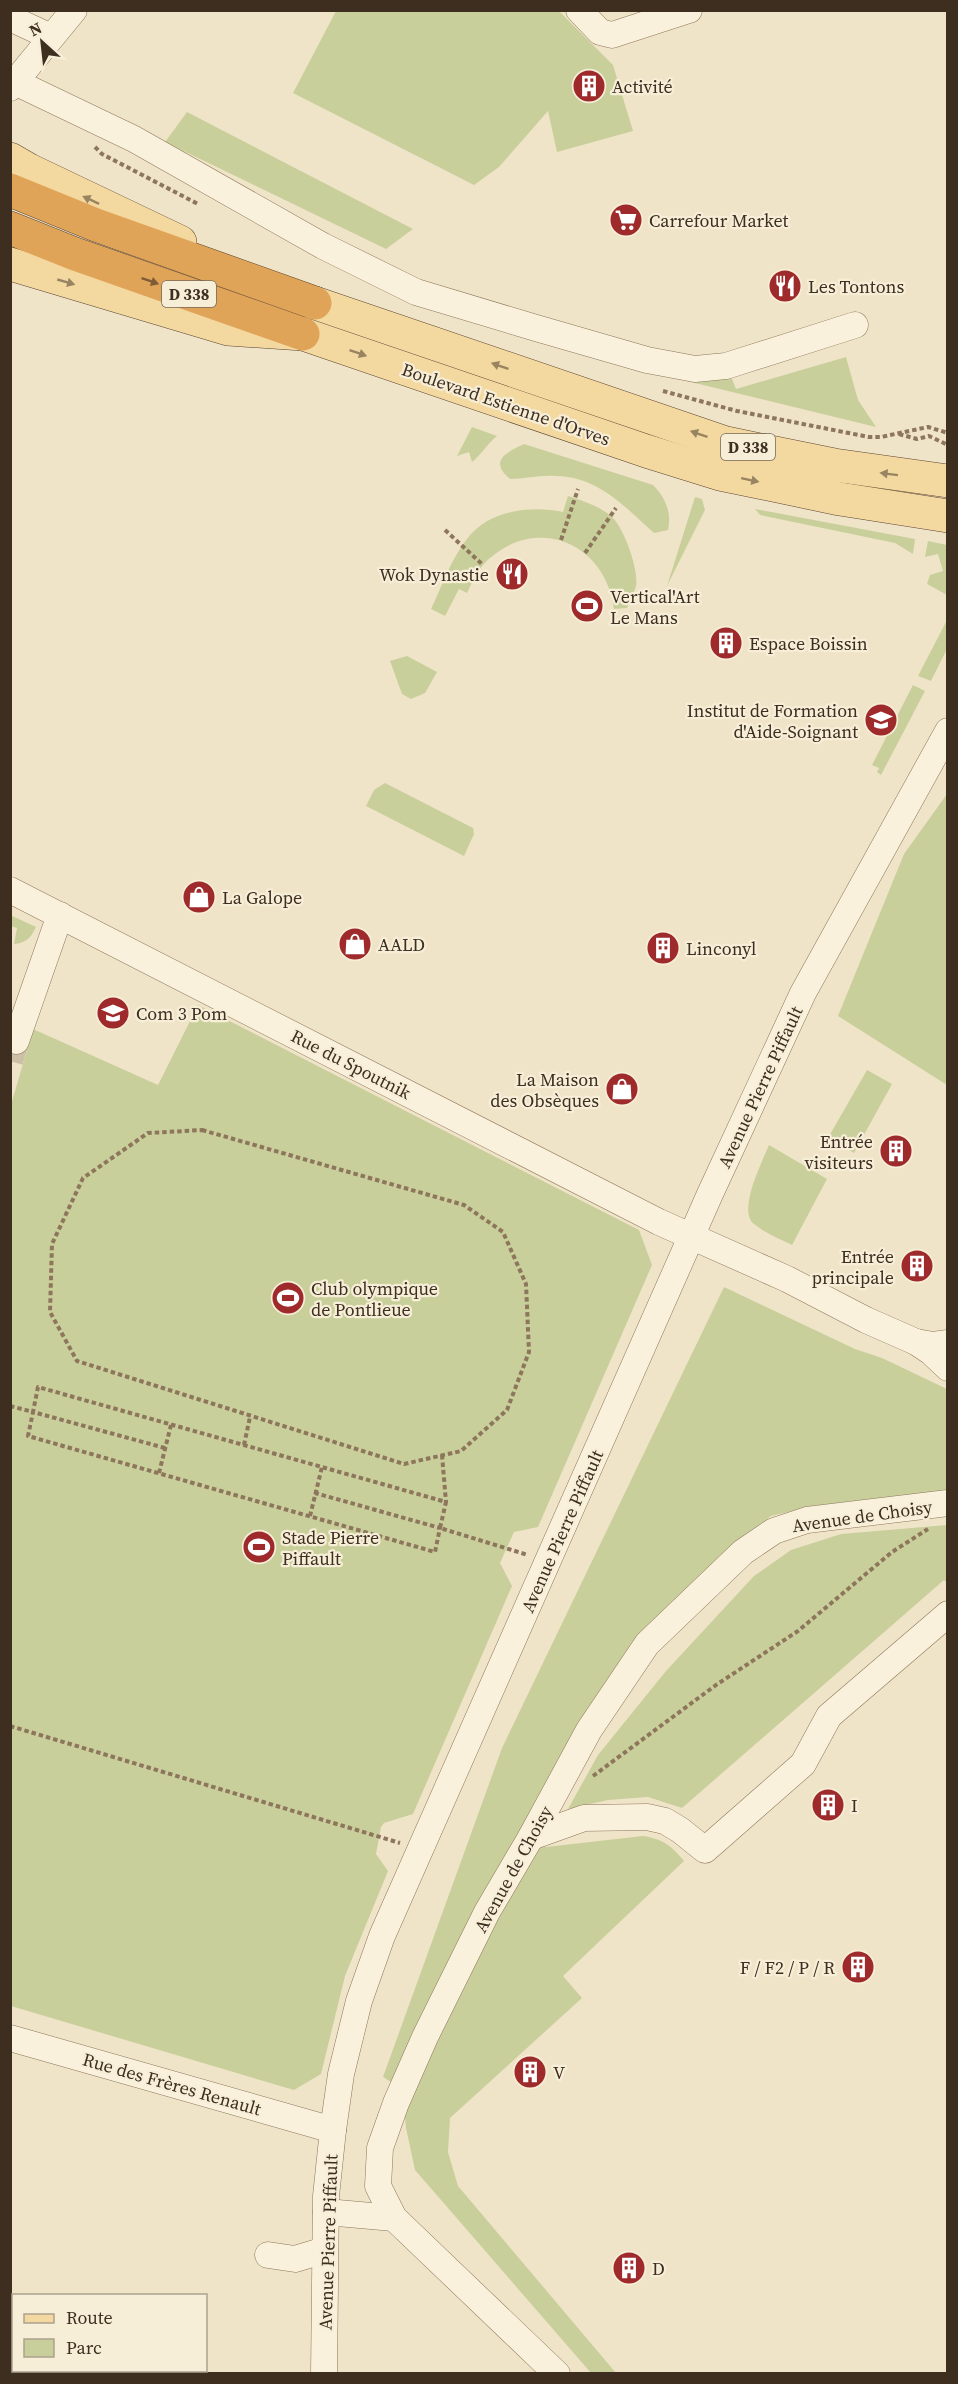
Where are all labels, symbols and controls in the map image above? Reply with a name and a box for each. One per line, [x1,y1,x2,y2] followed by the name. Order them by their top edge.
[12,12,72,72] north arrow
[25,16,46,41] text: N
[571,68,607,104] building icon: Activité
[612,74,673,99] place label: Activité
[82,195,99,204] one-way arrow
[608,202,644,238] supermarket icon: Carrefour Market
[649,208,789,233] place label: Carrefour Market
[767,268,803,304] restaurant icon: Les Tontons
[808,274,905,299] place label: Les Tontons
[141,276,159,286] one-way arrow
[57,278,75,287] one-way arrow
[162,281,216,307] road number: D 338
[349,349,367,359] one-way arrow
[399,357,614,451] street label: Boulevard Estienne d'Orves
[491,361,509,371] one-way arrow
[690,428,708,438] one-way arrow
[721,434,775,460] road number: D 338
[880,469,899,478] one-way arrow
[740,476,759,485] one-way arrow
[494,556,530,592] restaurant icon: Wok Dynastie
[379,562,489,587] place label: Wok Dynastie
[610,584,700,630] place label: Vertical'Art Le Mans
[569,588,605,624] sports icon: Vertical'Art Le Mans
[708,625,744,661] building icon: Espace Boissin
[749,631,868,656] place label: Espace Boissin
[687,698,858,744] place label: Institut de Formation d'Aide-Soignant
[863,702,899,738] school or university icon: Institut de Formation d'Aide-Soignant
[181,879,217,915] shop icon: La Galope
[222,885,302,910] place label: La Galope
[337,926,373,962] shop icon: AALD
[645,930,681,966] building icon: Linconyl
[378,932,425,957] place label: AALD
[686,936,756,961] place label: Linconyl
[95,995,131,1031] school or university icon: Com 3 Pom
[136,1001,227,1026] place label: Com 3 Pom
[712,1002,809,1172] street label: Avenue Pierre Piffault
[287,1023,415,1105] street label: Rue du Spoutnik
[490,1067,599,1113] place label: La Maison des Obsèques
[604,1071,640,1107] shop icon: La Maison des Obsèques
[805,1129,873,1175] place label: Entrée visiteurs
[878,1133,914,1169] building icon: Entrée visiteurs
[811,1244,894,1290] place label: Entrée principale
[899,1248,935,1284] building icon: Entrée principale
[311,1276,438,1322] place label: Club olympique de Pontlieue
[270,1280,306,1316] sports icon: Club olympique de Pontlieue
[515,1445,609,1616] street label: Avenue Pierre Piffault
[790,1494,934,1538] street label: Avenue de Choisy
[282,1525,379,1571] place label: Stade Pierre Piffault
[241,1529,277,1565] sports icon: Stade Pierre Piffault
[810,1787,846,1823] building icon: I
[851,1793,858,1818] place label: I
[468,1800,559,1937] street label: Avenue de Choisy
[840,1949,876,1985] building icon: F / F2 / P / R
[740,1955,835,1980] place label: F / F2 / P / R
[80,2047,264,2121] street label: Rue des Frères Renault
[512,2054,548,2090] building icon: V
[553,2060,565,2085] place label: V
[312,2154,344,2330] street label: Avenue Pierre Piffault
[611,2250,647,2286] building icon: D
[652,2256,665,2281] place label: D
[12,2294,207,2372] legend
[66,2305,113,2330] text: Route
[66,2335,102,2360] text: Parc

